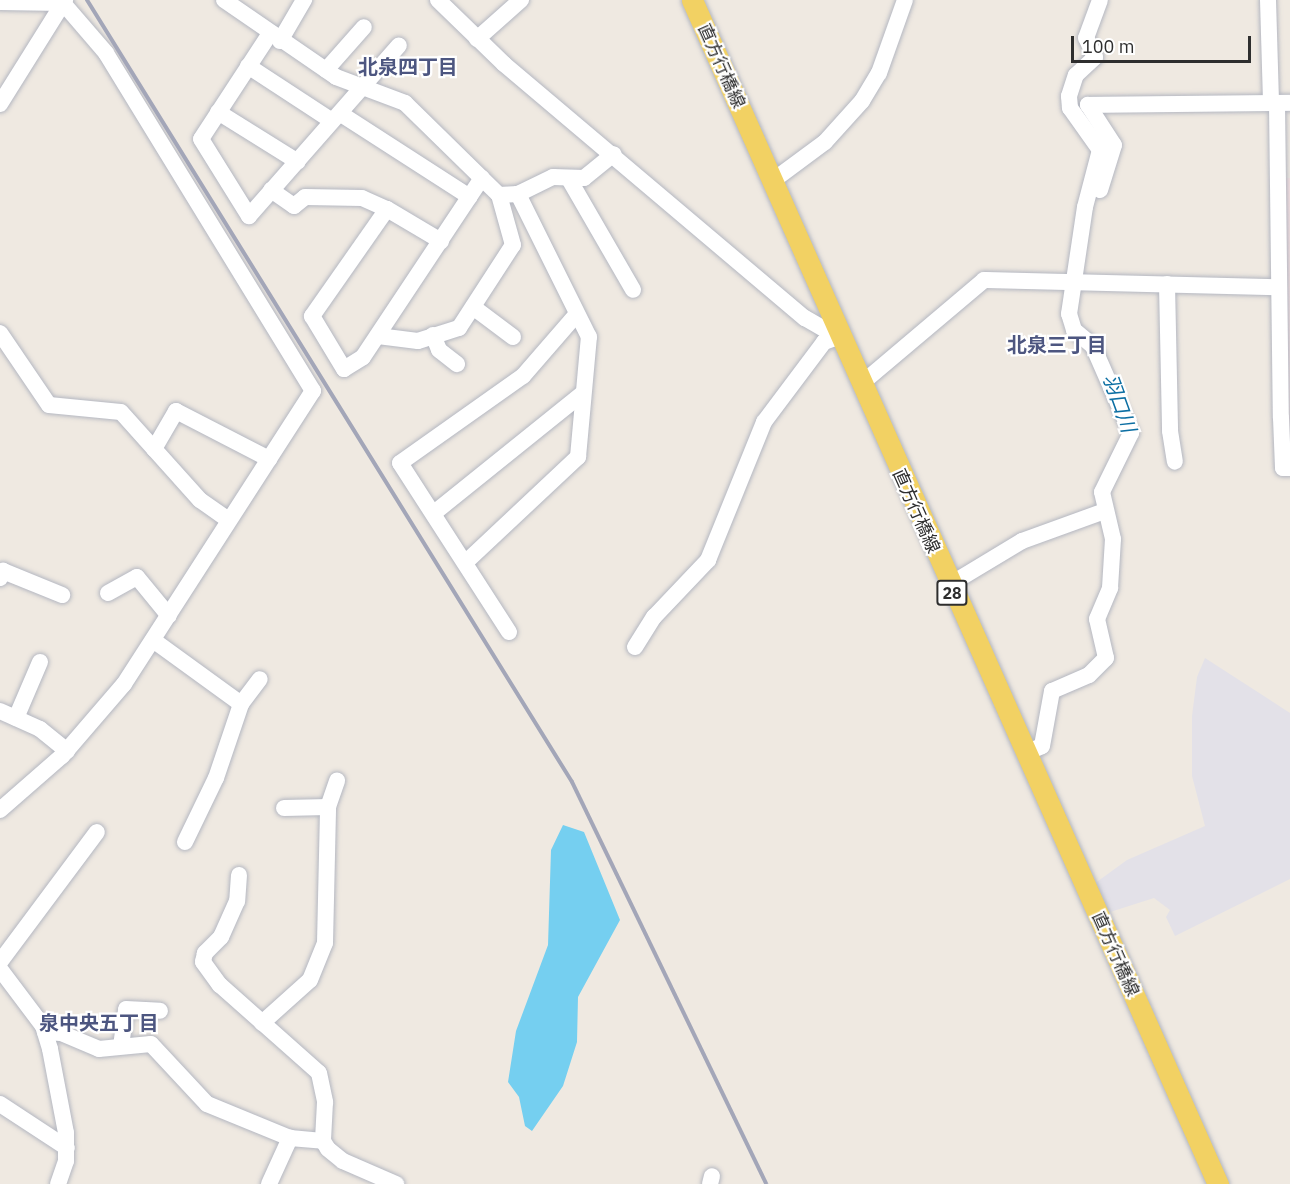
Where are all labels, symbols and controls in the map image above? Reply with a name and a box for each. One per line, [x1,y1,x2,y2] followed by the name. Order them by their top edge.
[693,20,749,112] street label: 直方行橋線
[1074,24,1254,62] scale bar
[1082,35,1134,58] text: 100 m
[358,54,458,78] district label: 北泉四丁目
[1007,332,1107,356] district label: 北泉三丁目
[1098,371,1142,435] water label: 羽口川
[888,465,944,557] street label: 直方行橋線
[936,580,968,606] road number: 28
[1087,908,1143,1000] street label: 直方行橋線
[39,1010,159,1034] district label: 泉中央五丁目

